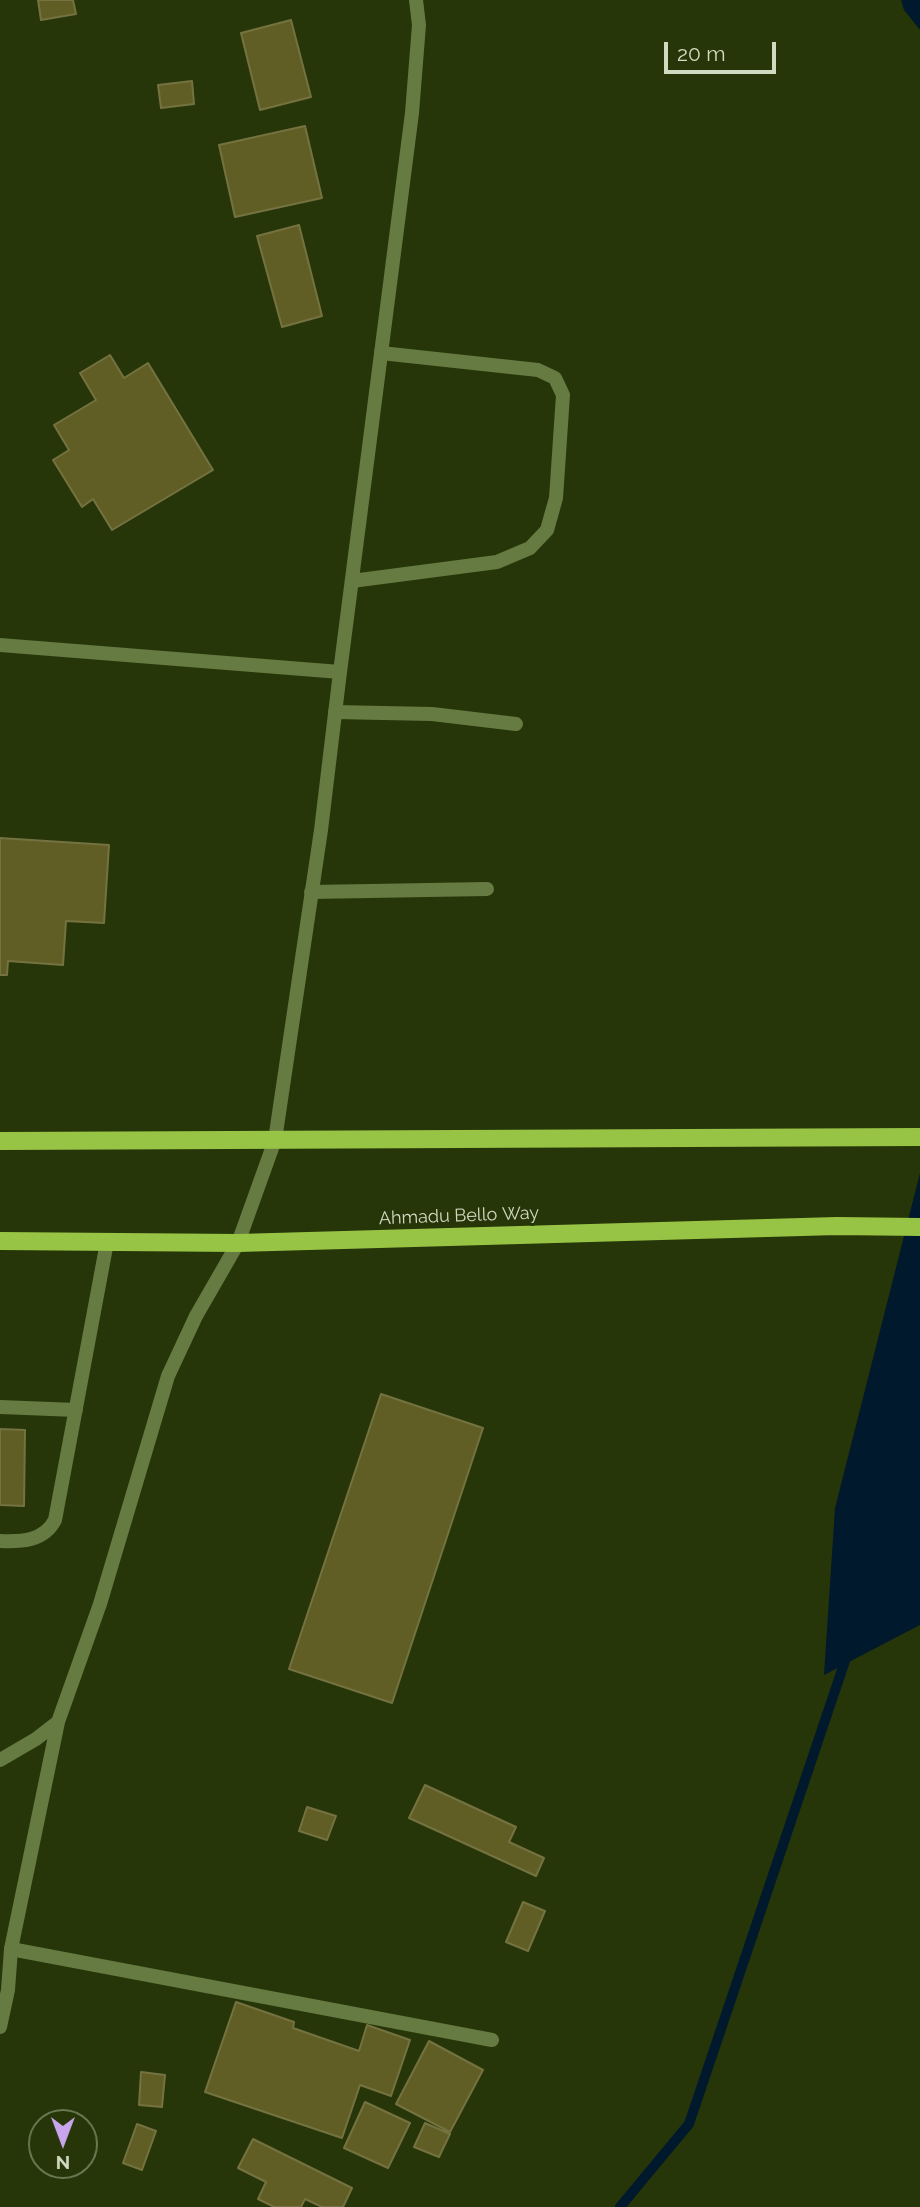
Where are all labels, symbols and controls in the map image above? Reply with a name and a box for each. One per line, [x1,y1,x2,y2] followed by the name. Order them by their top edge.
[668,28,780,72] scale bar
[677,41,725,66] text: 20 m
[379,1202,539,1230] street label: Ahmadu Bello Way
[28,2109,98,2179] north arrow
[56,2152,70,2174] text: N

